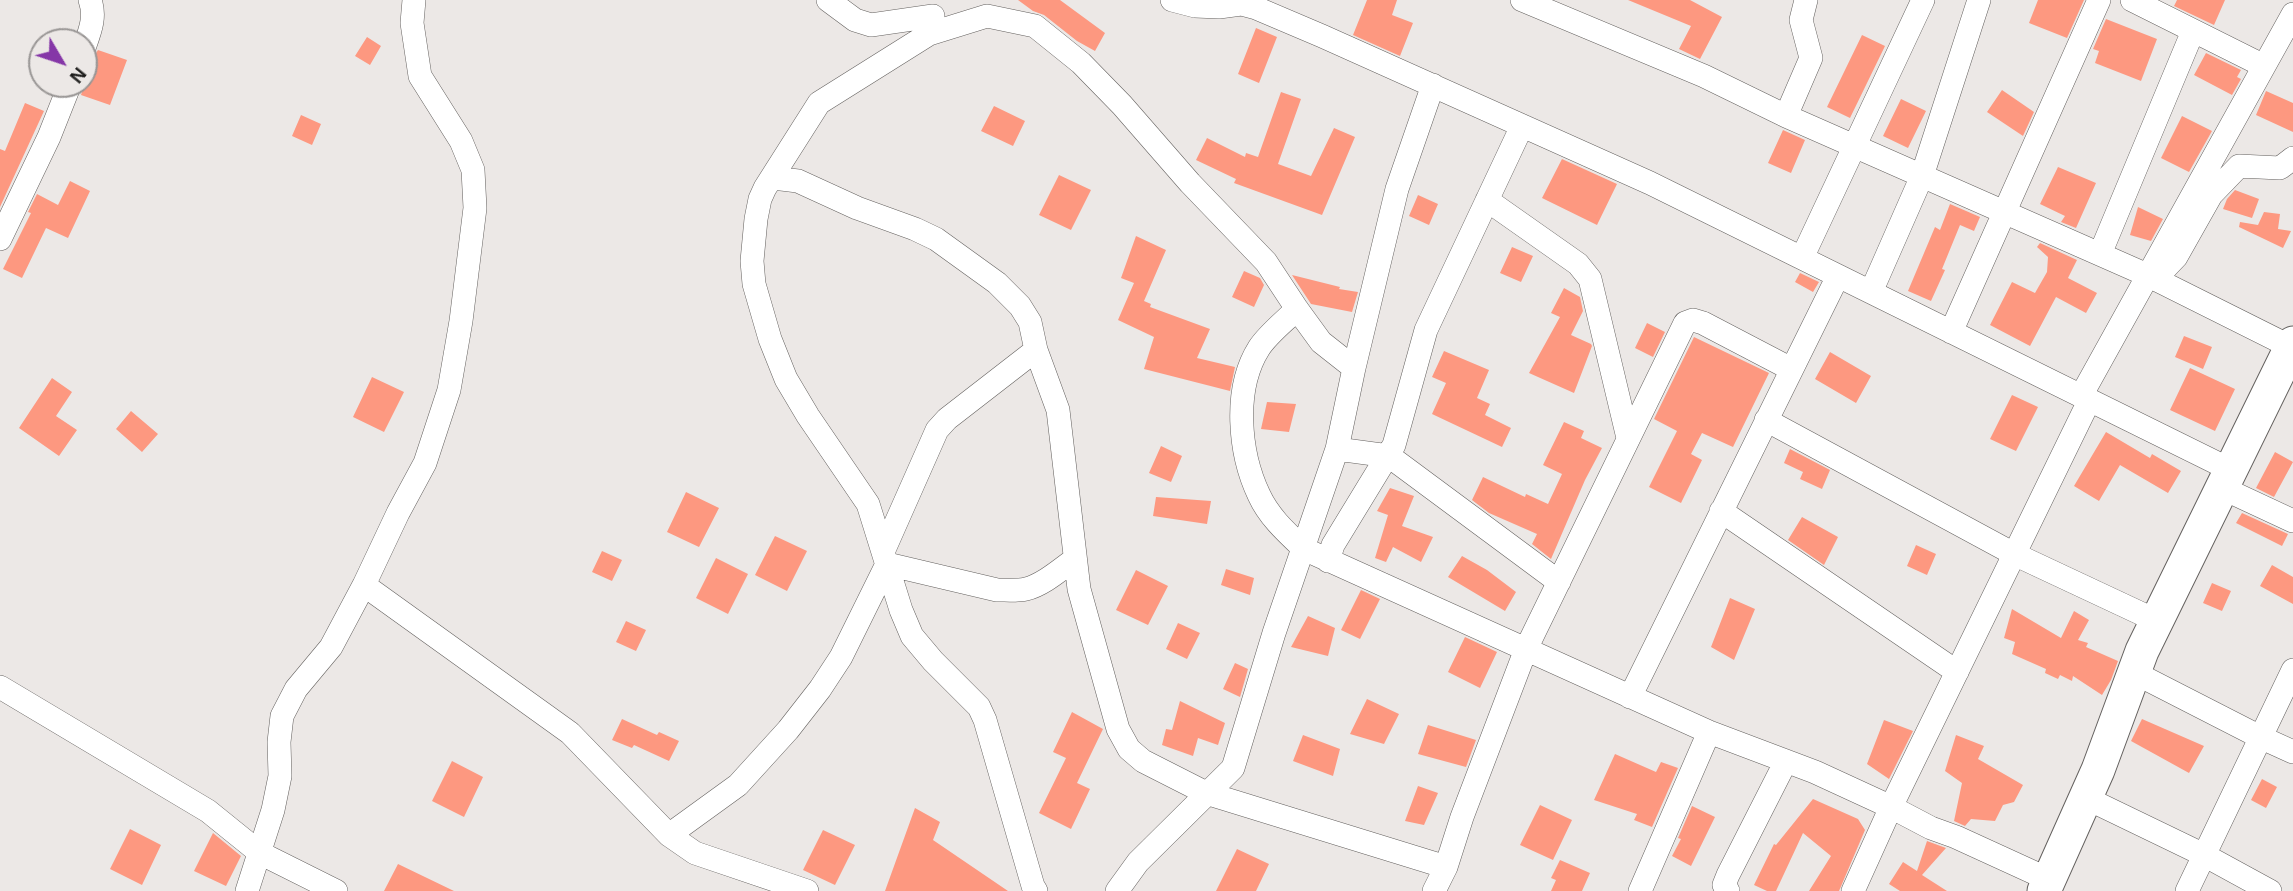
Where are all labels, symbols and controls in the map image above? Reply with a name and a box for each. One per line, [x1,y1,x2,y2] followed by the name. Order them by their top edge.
[28,28,98,98] north arrow
[66,63,91,87] text: N

